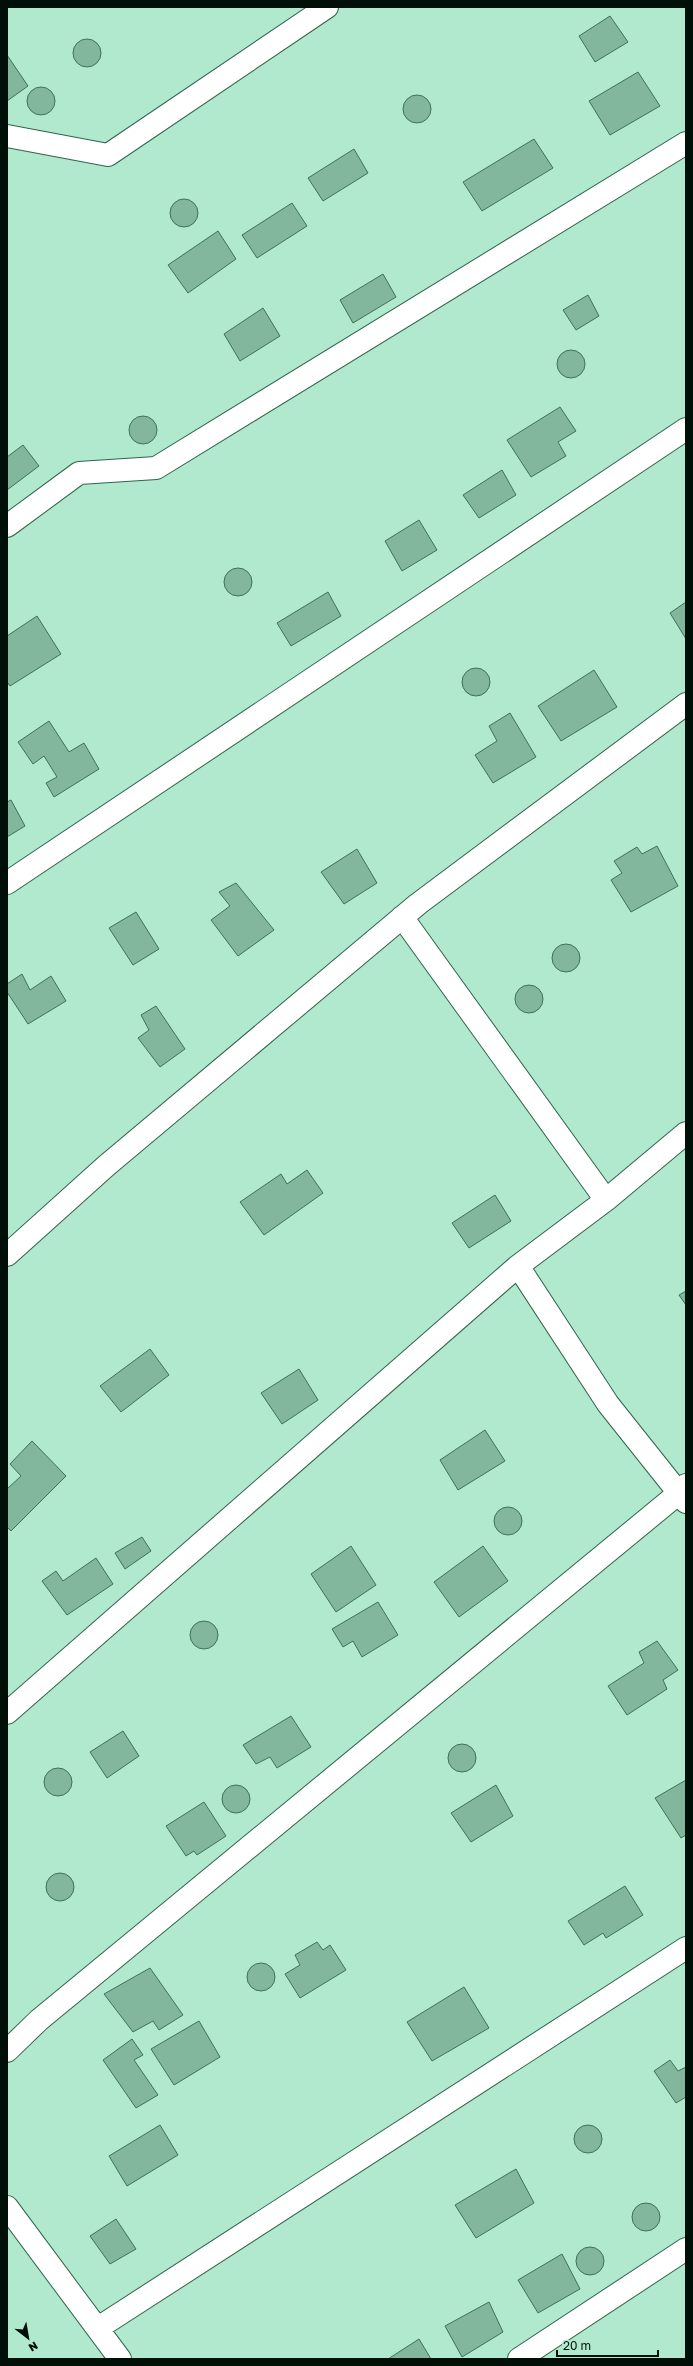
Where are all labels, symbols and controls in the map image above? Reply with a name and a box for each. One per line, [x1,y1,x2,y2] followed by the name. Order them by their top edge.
[8,2318,48,2358] north arrow
[557,2332,658,2358] scale bar
[563,2338,591,2353] text: 20 m
[26,2339,40,2355] text: N

